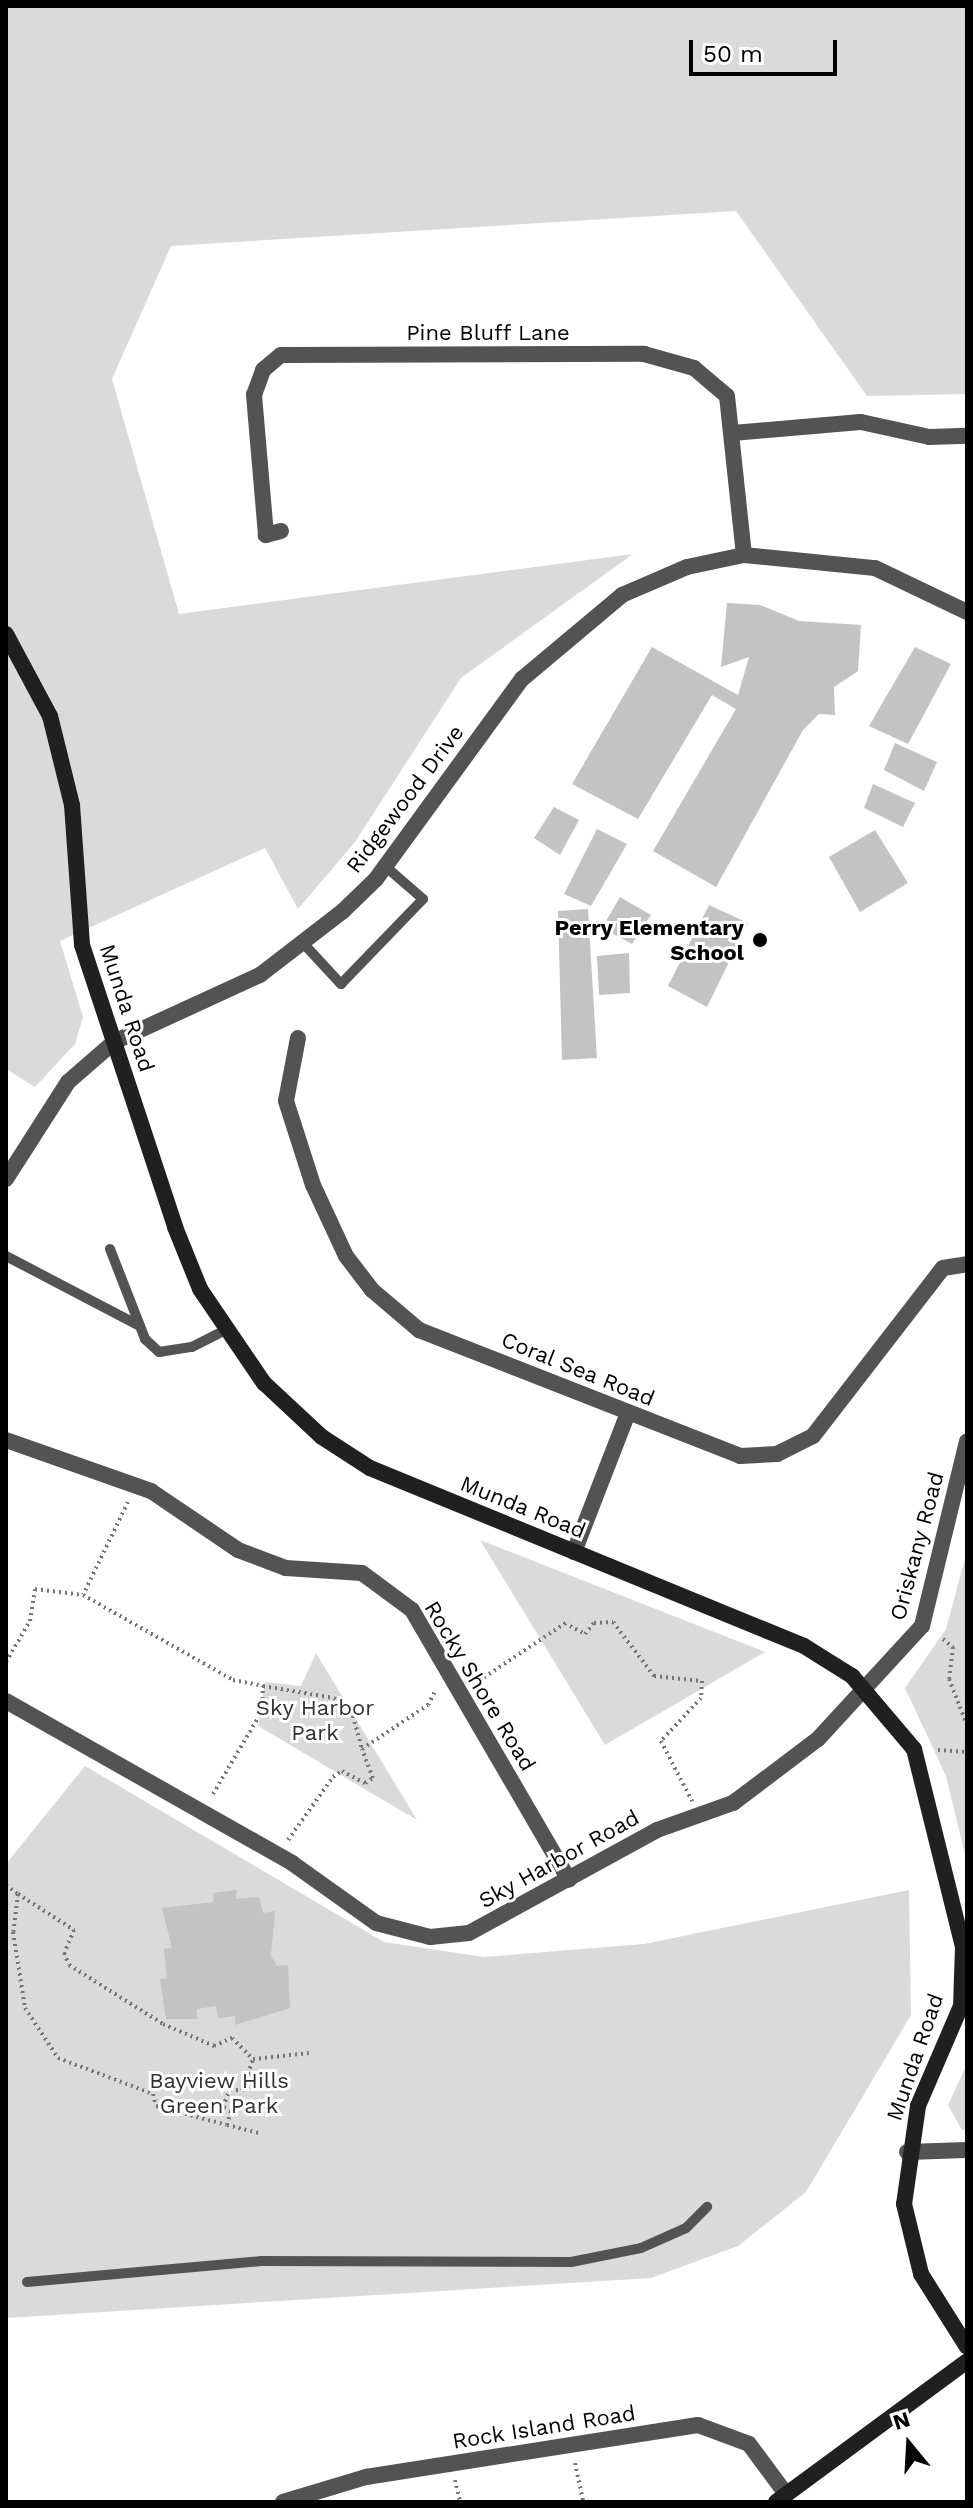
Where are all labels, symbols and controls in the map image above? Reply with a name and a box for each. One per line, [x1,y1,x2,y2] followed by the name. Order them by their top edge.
[693,24,841,74] scale bar
[703,40,763,68] text: 50 m
[406,320,570,346] street label: Pine Bluff Lane
[341,720,469,878] street label: Ridgewood Drive
[554,914,744,966] place label: Perry Elementary School
[751,931,769,949] marker: Perry Elementary School
[94,941,160,1075] street label: Munda Road
[497,1326,659,1412] street label: Coral Sea Road
[884,1469,950,1623] street label: Oriskany Road
[456,1470,590,1544] street label: Munda Road
[419,1596,541,1776] street label: Rocky Shore Road
[256,1694,374,1746] park label: Sky Harbor Park
[474,1804,644,1914] street label: Sky Harbor Road
[881,1990,949,2124] street label: Munda Road
[149,2067,289,2118] park label: Bayview Hills Green Park
[450,2399,638,2455] street label: Rock Island Road
[869,2404,949,2484] north arrow
[890,2406,913,2435] text: N

